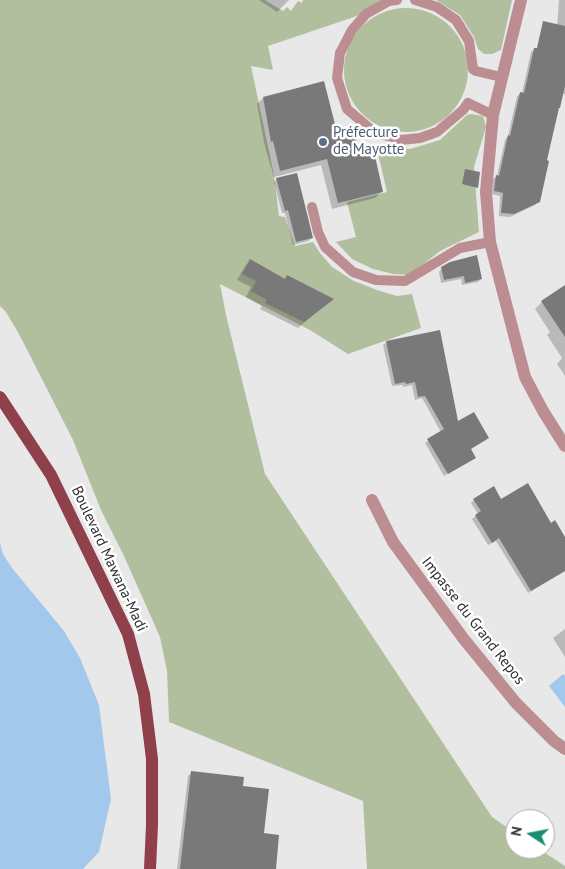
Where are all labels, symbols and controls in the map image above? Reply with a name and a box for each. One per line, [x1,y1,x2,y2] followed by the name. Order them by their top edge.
[333,124,404,159] place label: Préfecture de Mayotte
[317,136,329,148] marker: Préfecture de Mayotte
[67,483,151,635] street label: Boulevard Mawana-Madi
[418,554,528,688] street label: Impasse du Grand Repos
[505,809,555,859] north arrow
[507,825,526,838] text: N

